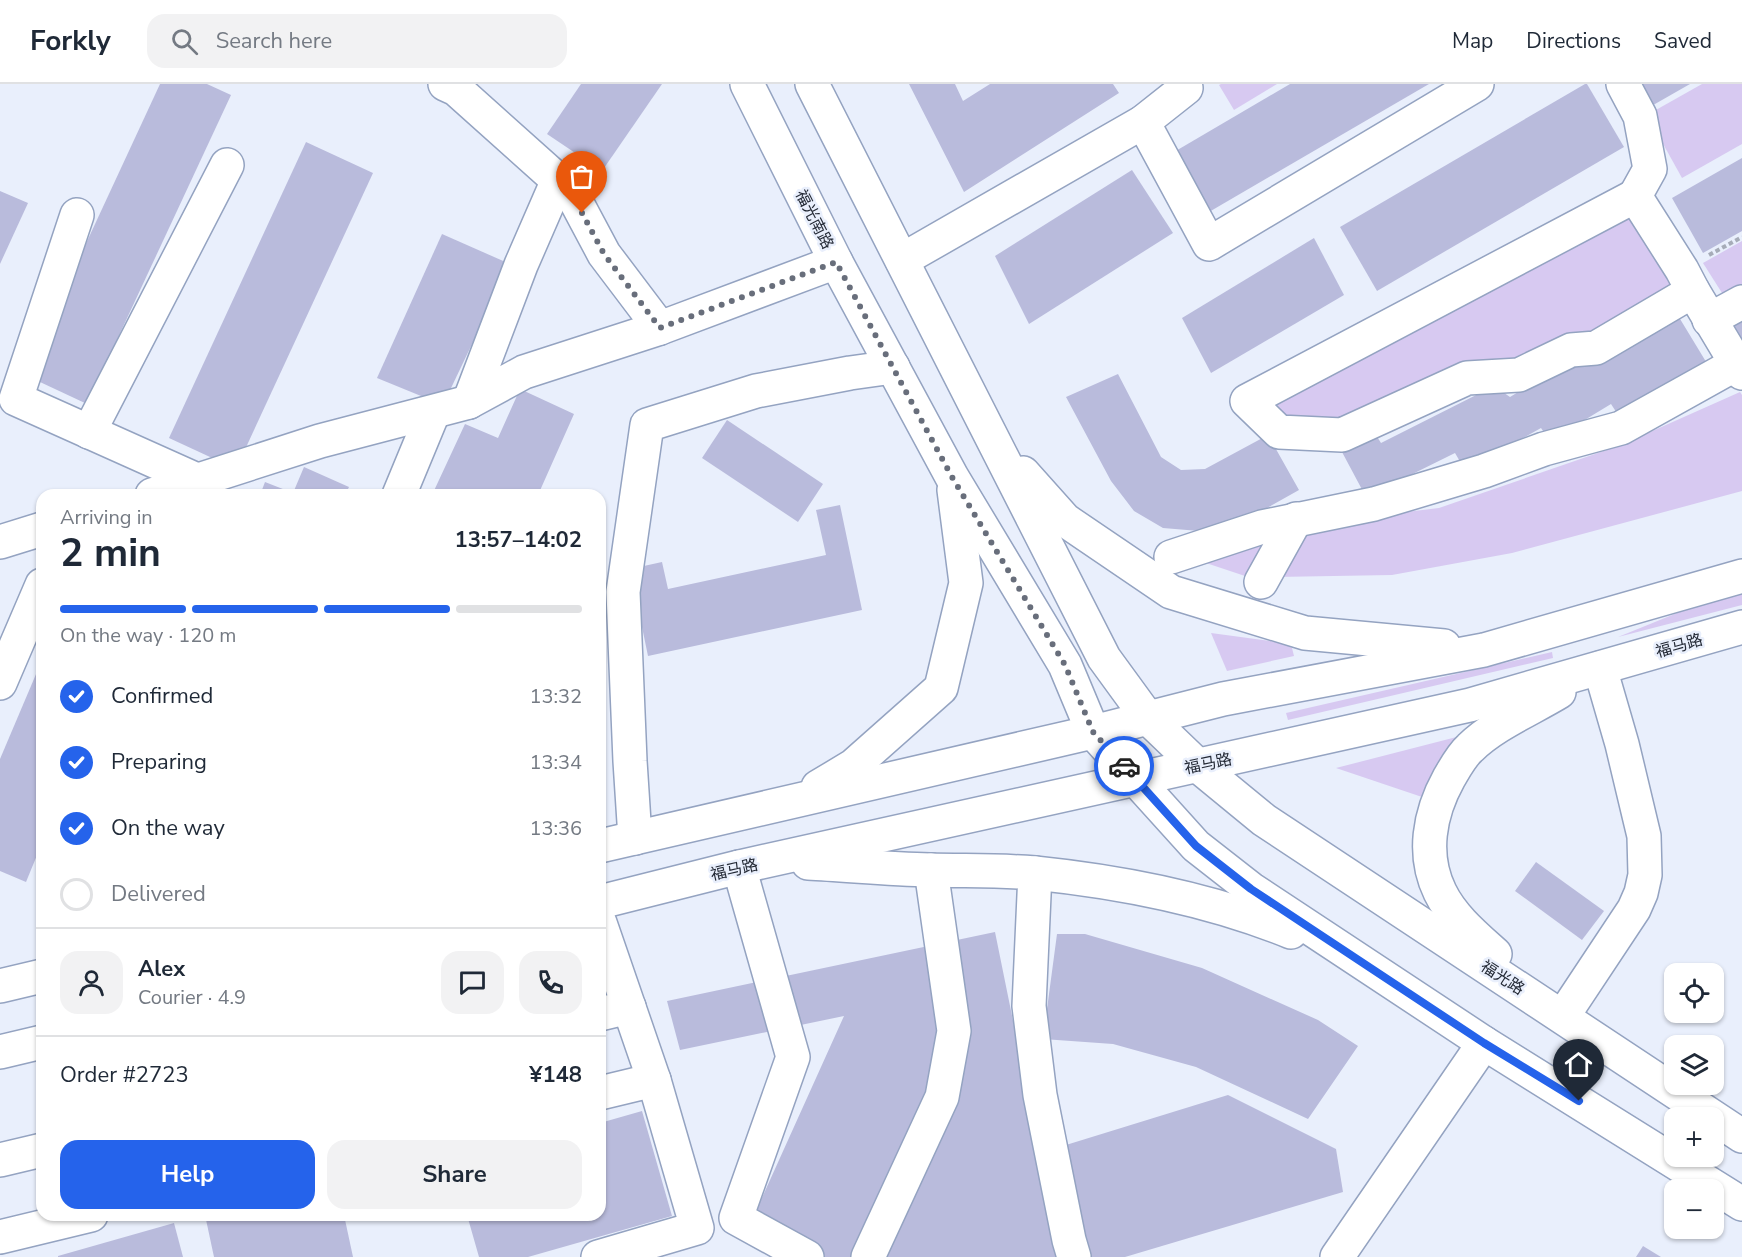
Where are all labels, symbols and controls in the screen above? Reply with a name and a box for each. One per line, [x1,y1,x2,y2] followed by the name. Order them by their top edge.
[147,14,567,68] search box
[30,22,111,60] text: Forkly
[168,25,201,58] icon: search
[216,26,332,56] text: Search here
[1452,27,1493,55] text: Map
[1526,27,1621,55] text: Directions
[1654,27,1712,55] text: Saved
[556,151,607,213] pin
[565,160,598,193] icon: bag
[790,186,838,253] street label: 福光南路
[60,504,153,531] text: Arriving in
[454,525,582,555] text: 13:57–14:02
[60,527,161,580] text: 2 min
[60,622,236,649] text: On the way · 120 m
[1653,629,1705,663] street label: 福马路
[60,680,93,713] icon: check
[111,681,213,711] text: Confirmed
[529,683,582,710] text: 13:32
[1094,736,1154,796] courier
[60,746,93,779] icon: check
[111,747,207,777] text: Preparing
[1182,748,1234,780] street label: 福马路
[529,749,582,776] text: 13:34
[1108,750,1141,783] icon: car
[60,812,93,845] icon: check
[111,813,225,843] text: On the way
[529,815,582,842] text: 13:36
[708,854,760,886] street label: 福马路
[111,879,206,909] text: Delivered
[60,951,123,1014] button: person
[441,951,504,1014] button: chat
[519,951,582,1014] button: phone
[138,954,185,984] text: Alex
[1476,956,1529,1000] street label: 福光路
[1664,963,1724,1239] map controls
[1664,963,1724,1023] button: locate
[138,984,246,1011] text: Courier · 4.9
[1664,1035,1724,1095] button: layers
[1553,1039,1604,1101] pin
[1562,1048,1595,1081] icon: home
[60,1060,189,1090] text: Order #2723
[529,1060,582,1090] text: ¥148
[1664,1107,1724,1167] button: +
[60,1140,315,1209] button: Help
[327,1140,582,1209] button: Share
[1664,1179,1724,1239] button: −

